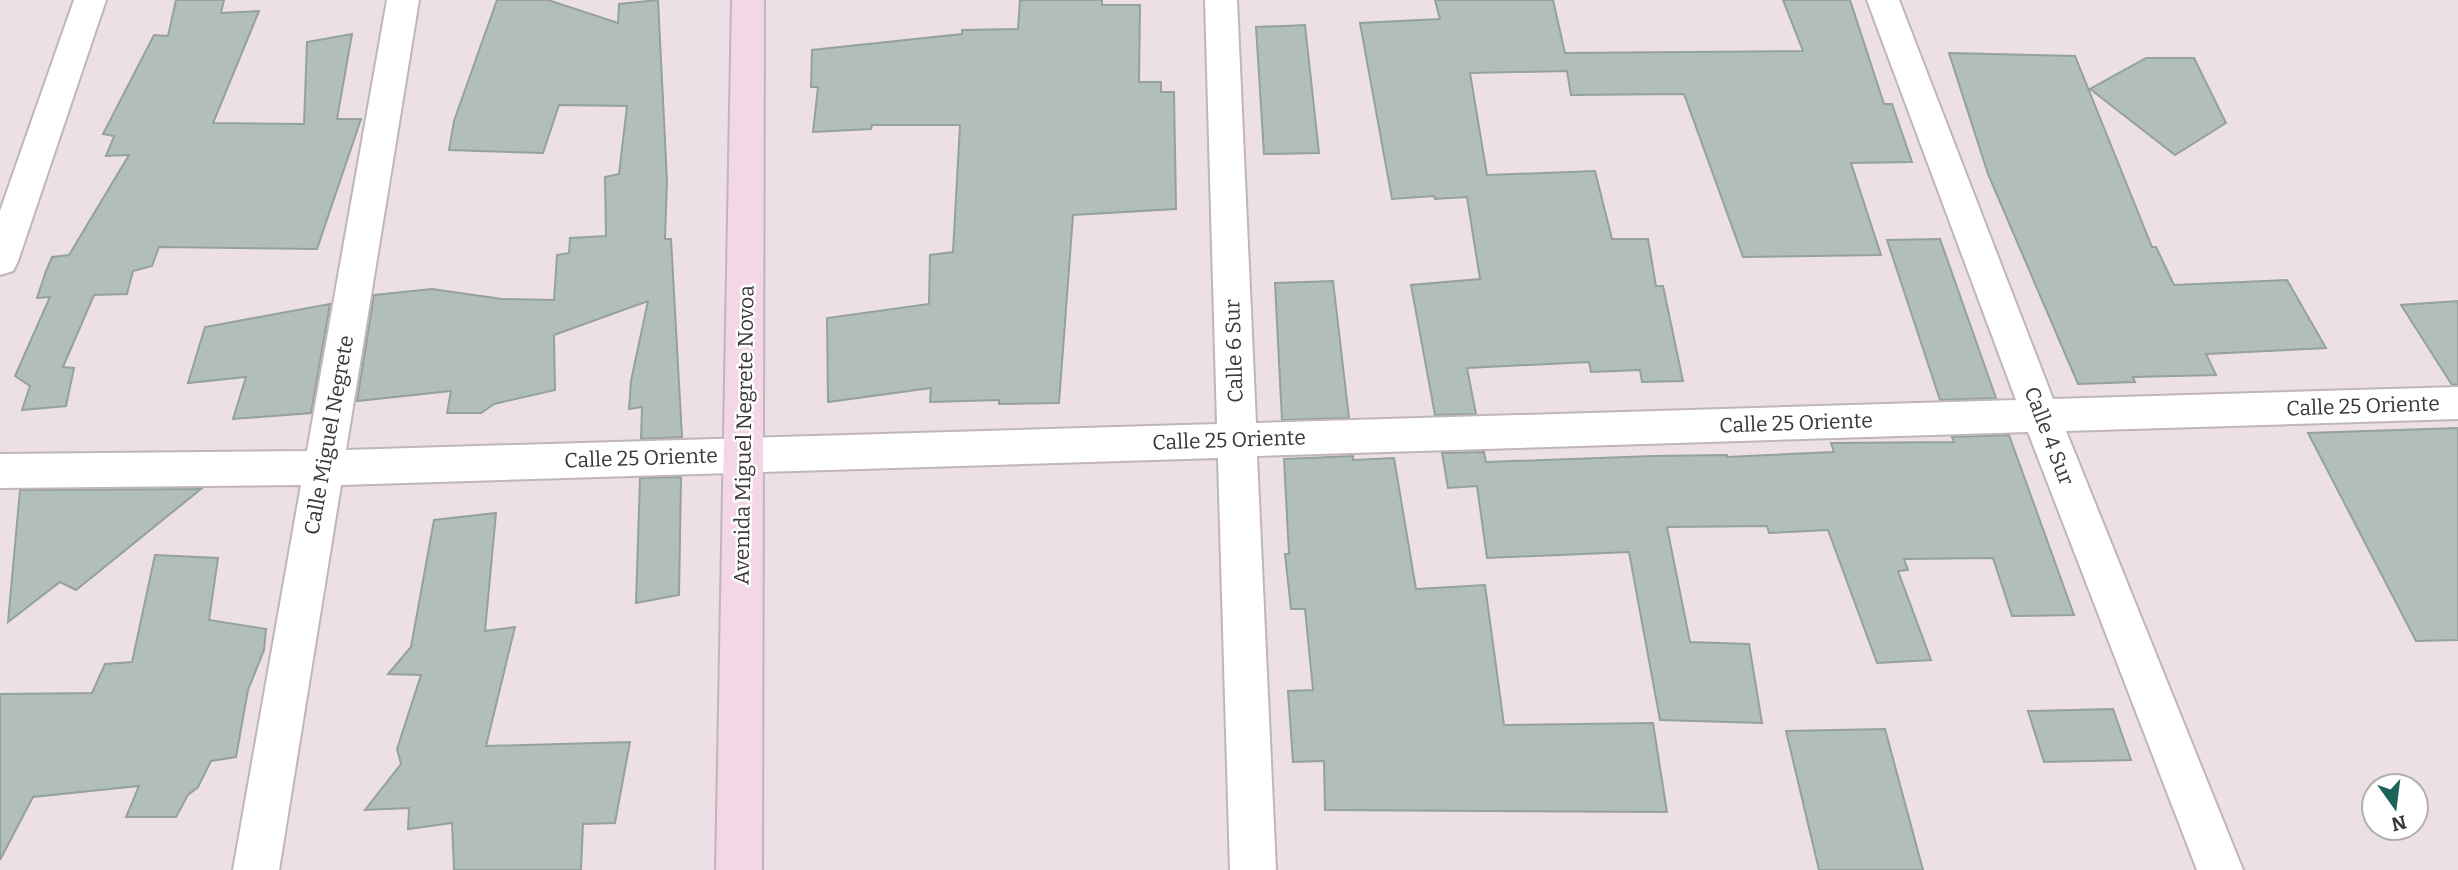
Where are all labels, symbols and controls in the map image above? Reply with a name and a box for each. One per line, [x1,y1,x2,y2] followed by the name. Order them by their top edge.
[728,284,760,585] street label: Avenida Miguel Negrete Novoa
[1219,299,1249,403] street label: Calle 6 Sur
[299,333,359,537] street label: Calle Miguel Negrete
[2018,383,2080,489] street label: Calle 4 Sur
[2286,390,2440,422] street label: Calle 25 Oriente
[1719,407,1873,439] street label: Calle 25 Oriente
[1152,424,1306,456] street label: Calle 25 Oriente
[564,442,718,474] street label: Calle 25 Oriente
[2360,772,2430,842] north arrow
[2389,810,2409,836] text: N

